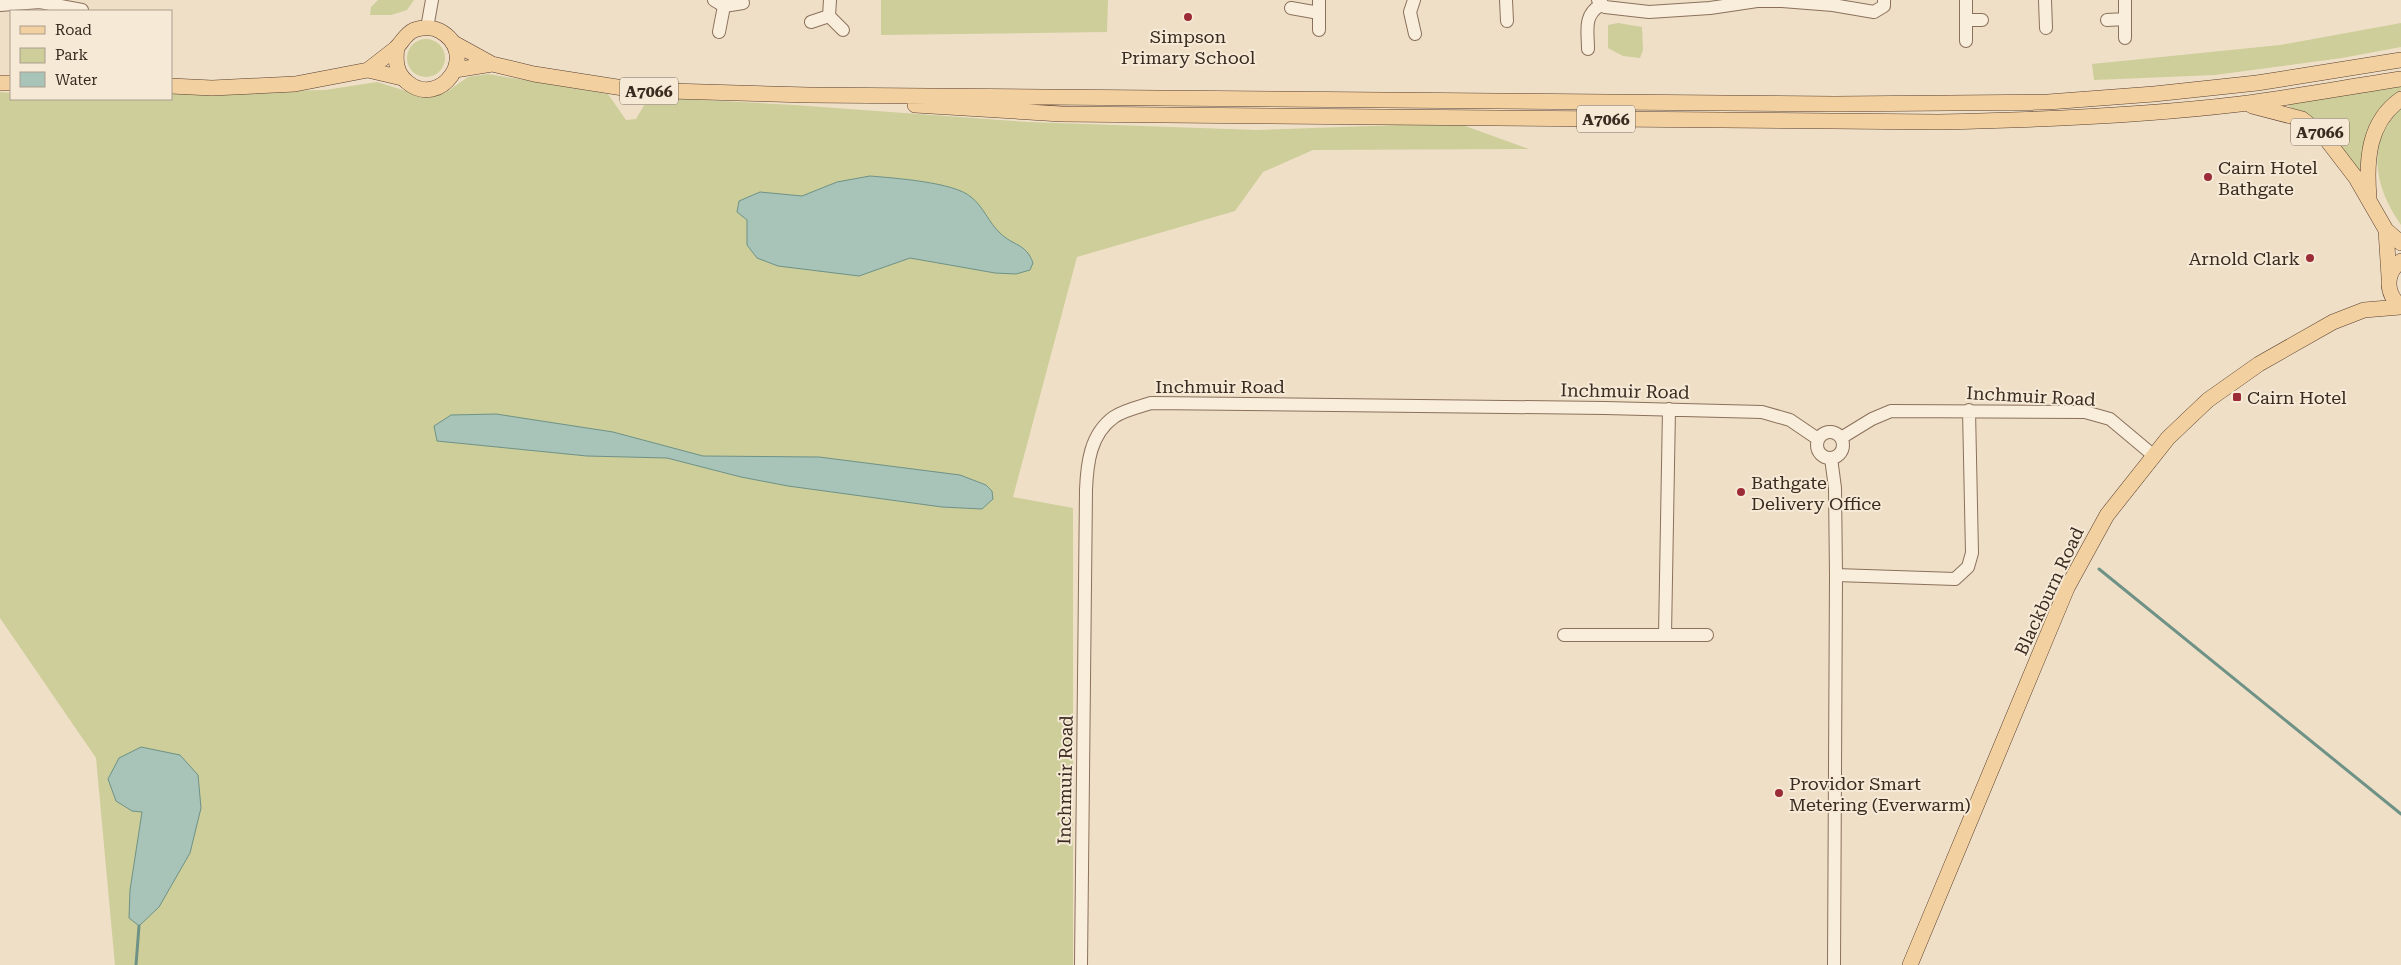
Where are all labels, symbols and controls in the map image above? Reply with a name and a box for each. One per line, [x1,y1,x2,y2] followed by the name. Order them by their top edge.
[10,10,172,100] legend
[1182,11,1194,23] marker: Simpson Primary School
[55,21,92,39] text: Road
[1121,26,1256,68] place label: Simpson Primary School
[55,46,89,64] text: Park
[55,71,97,89] text: Water
[620,78,678,104] road number: A7066
[1577,106,1635,132] road number: A7066
[2291,118,2349,146] road number: A7066
[2218,157,2318,199] place label: Cairn Hotel Bathgate
[2202,171,2214,183] marker: Cairn Hotel Bathgate
[2189,248,2300,269] place label: Arnold Clark
[2304,252,2316,264] marker: Arnold Clark
[1155,376,1285,397] street label: Inchmuir Road
[1560,379,1690,403] street label: Inchmuir Road
[1966,382,2097,410] street label: Inchmuir Road
[2247,387,2347,408] place label: Cairn Hotel
[2231,391,2243,403] marker: Cairn Hotel
[1751,472,1881,514] place label: Bathgate Delivery Office
[1735,486,1747,498] marker: Bathgate Delivery Office
[2010,523,2088,658] street label: Blackburn Road
[1053,715,1077,845] street label: Inchmuir Road
[1789,773,1971,815] place label: Providor Smart Metering (Everwarm)
[1773,787,1785,799] marker: Providor Smart Metering (Everwarm)

